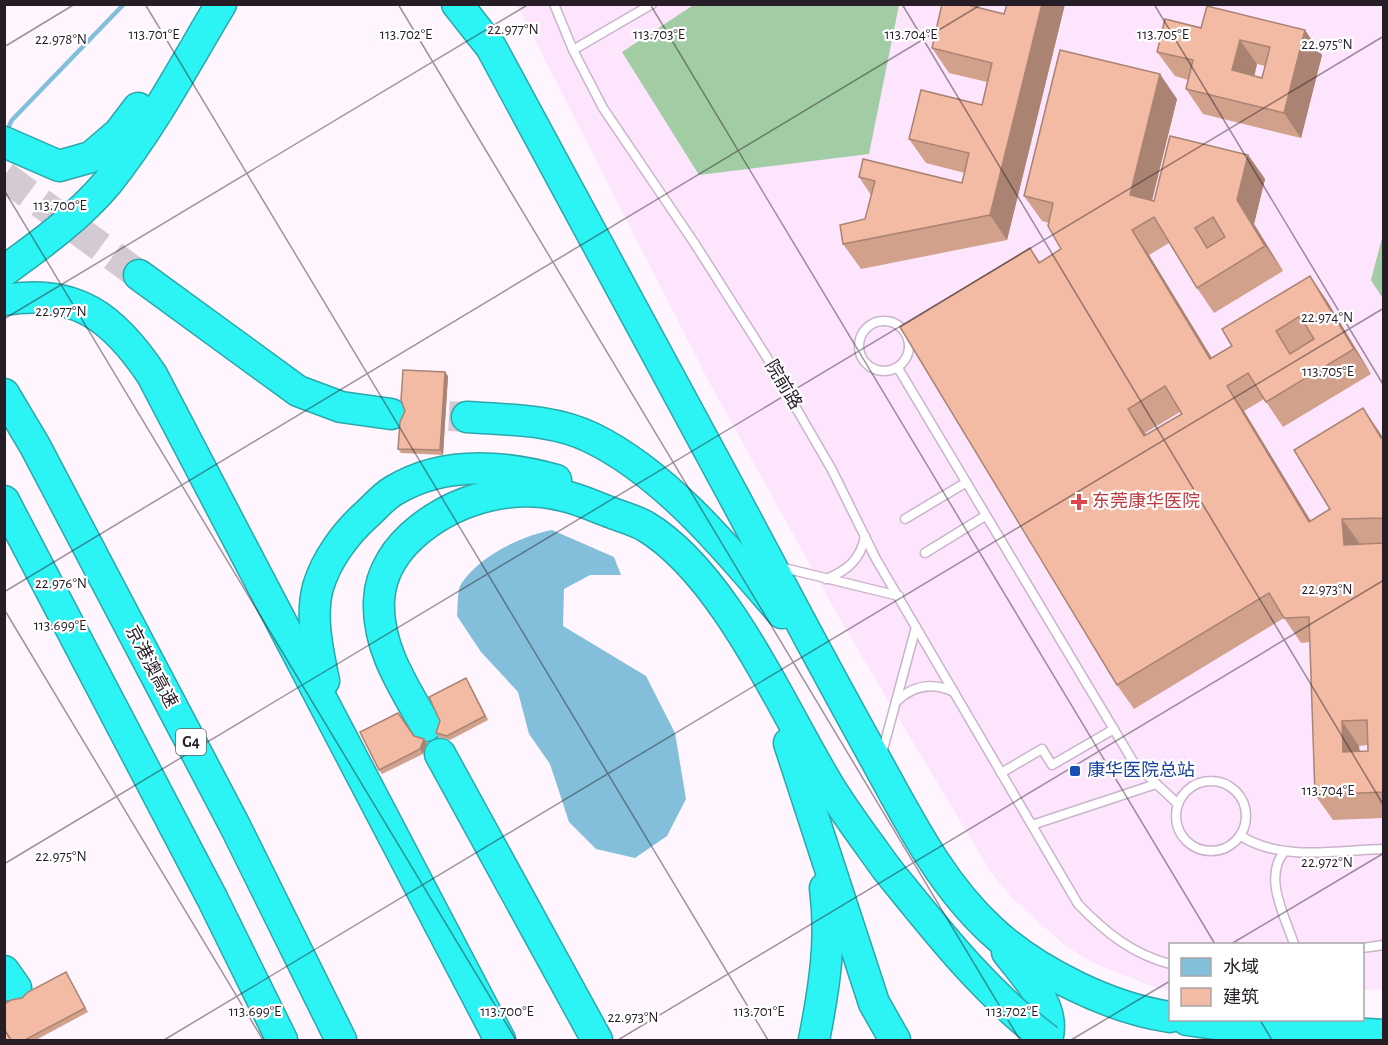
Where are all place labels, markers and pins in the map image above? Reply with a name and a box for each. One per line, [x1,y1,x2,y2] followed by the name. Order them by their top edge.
[1092,491,1200,511] place label: 东莞康华医院
[1070,493,1088,511] marker: 东莞康华医院
[1087,760,1195,780] place label: 康华医院总站
[1068,764,1082,778] marker: 康华医院总站

